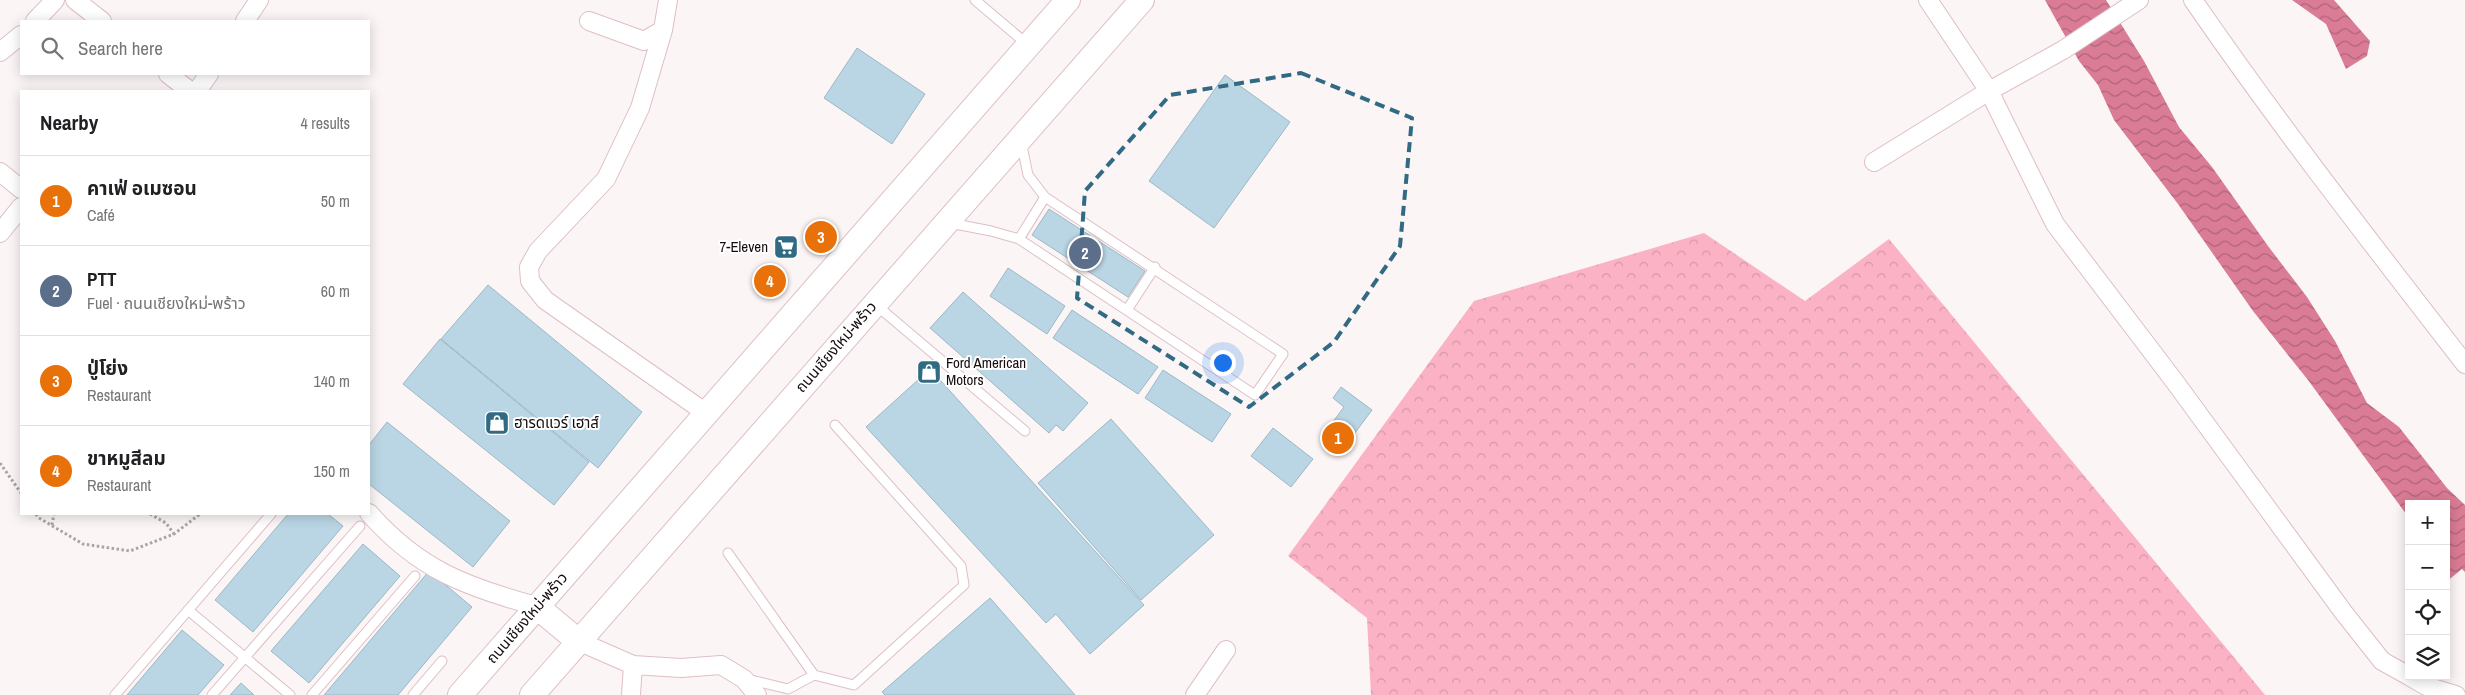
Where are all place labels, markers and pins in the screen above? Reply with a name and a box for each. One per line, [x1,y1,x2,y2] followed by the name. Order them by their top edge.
[805,218,837,256] pin: 3
[773,234,799,260] supermarket icon: 7-Eleven
[1069,234,1101,272] pin: 2
[719,236,768,257] place label: 7-Eleven
[754,262,786,300] pin: 4
[946,352,1026,390] place label: Ford American Motors
[916,359,942,385] shop icon: Ford American Motors
[484,410,510,436] shop icon: ฮารดแวร์ เฮาส์
[514,412,599,433] place label: ฮารดแวร์ เฮาส์
[1322,419,1354,457] pin: 1

